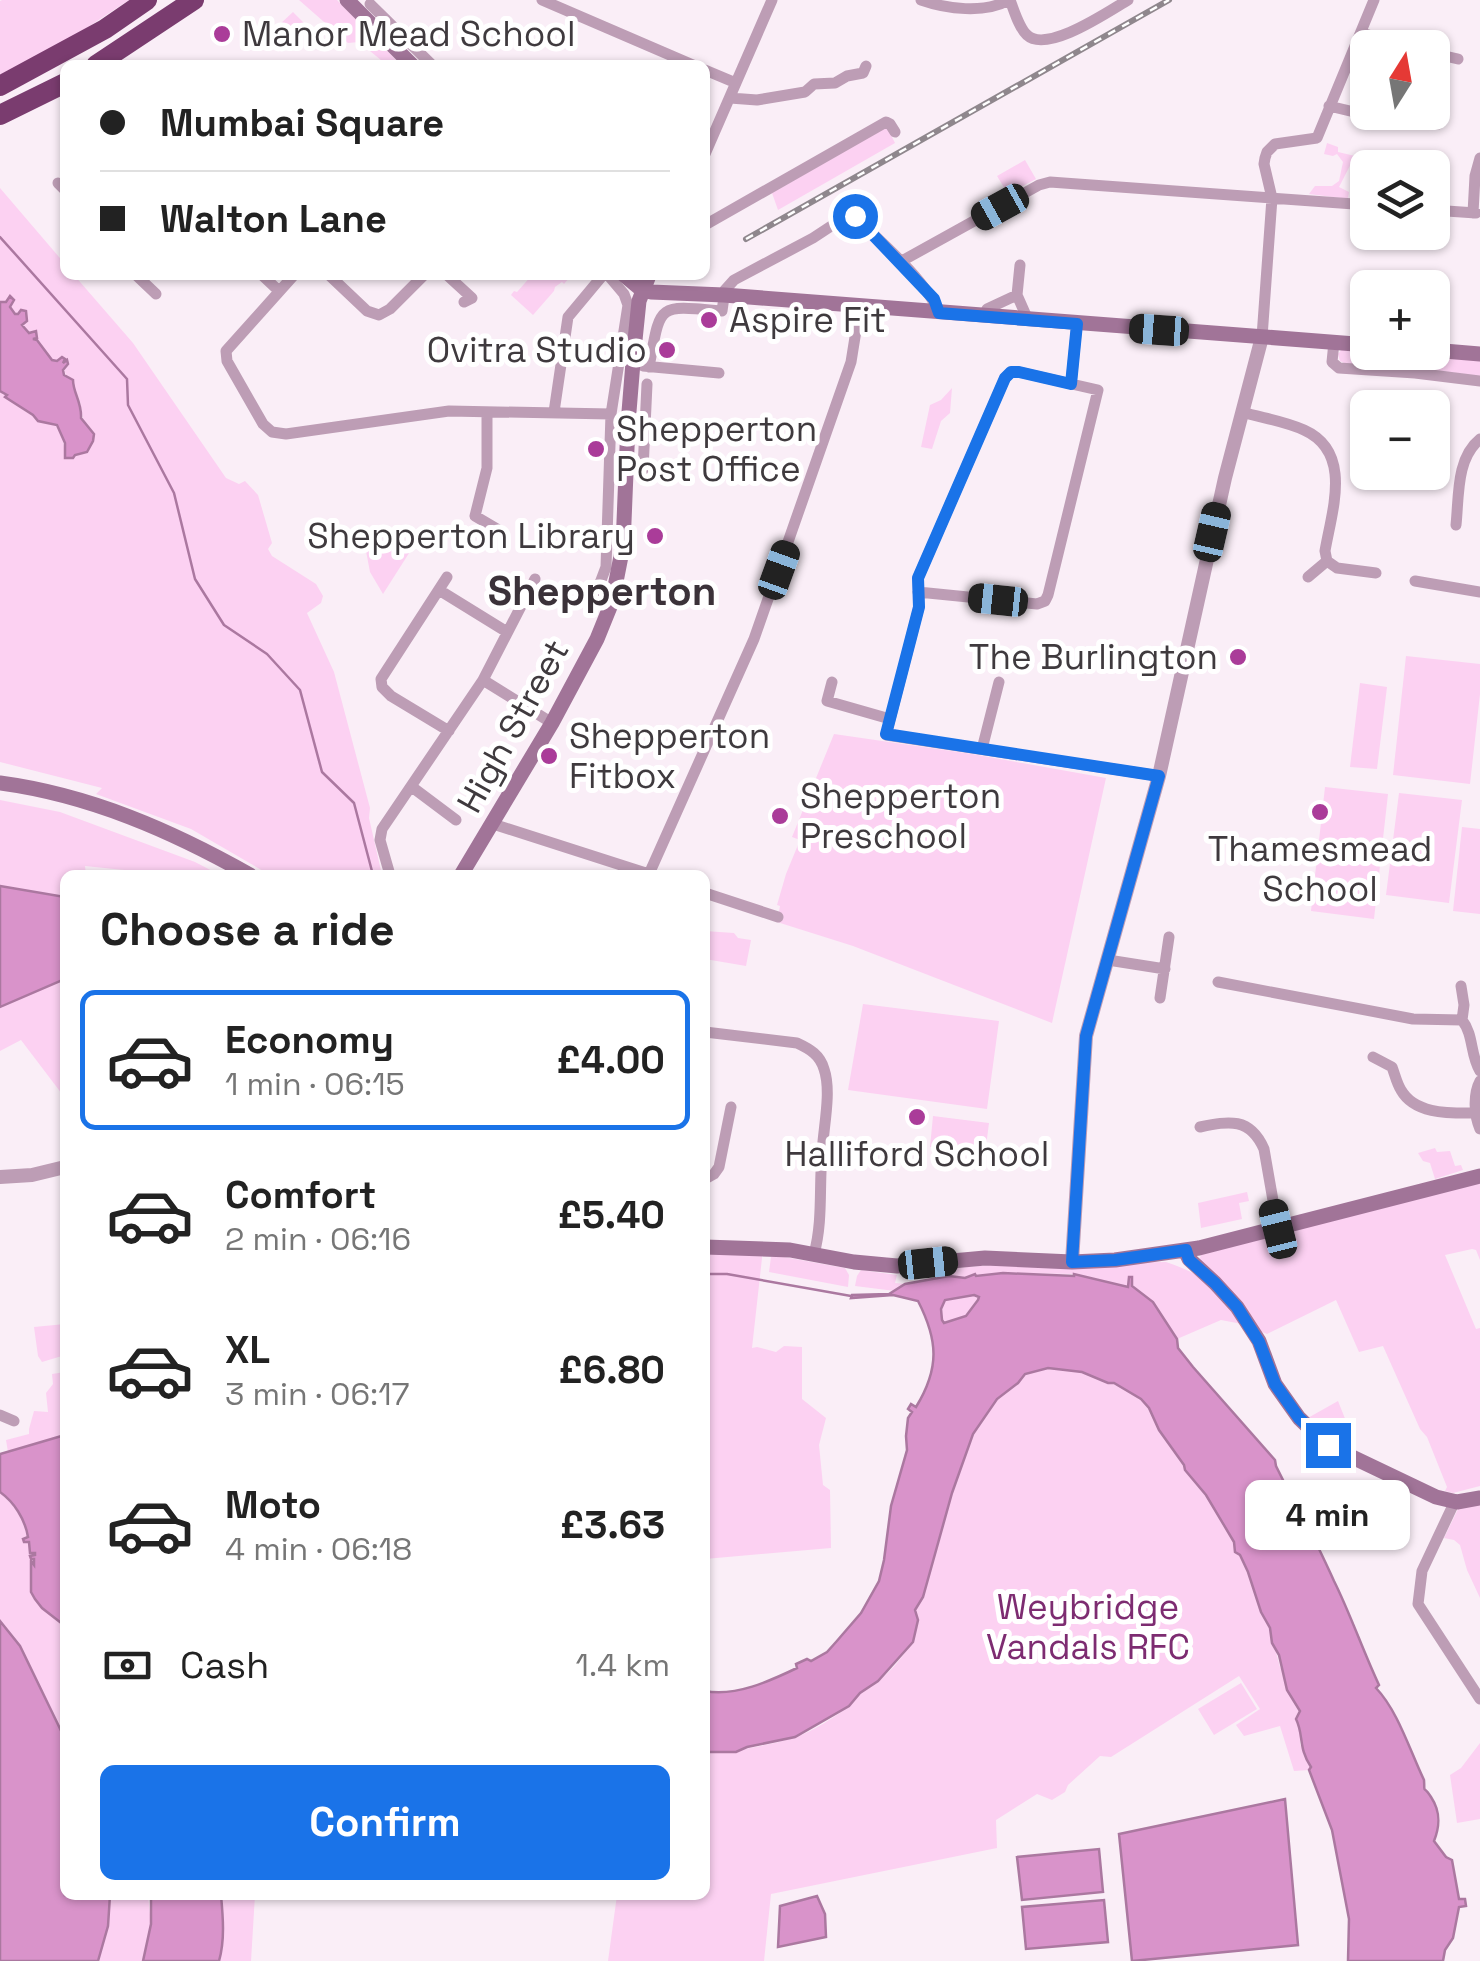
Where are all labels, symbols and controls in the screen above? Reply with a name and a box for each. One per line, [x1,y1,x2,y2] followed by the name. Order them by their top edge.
[242,12,576,56] place label: Manor Mead School
[211,23,233,45] marker: Manor Mead School
[1350,30,1450,130] north arrow
[1350,30,1450,490] map controls
[160,99,444,147] text: Mumbai Square
[1350,150,1450,250] button: layers
[966,179,1034,235] car
[833,194,878,239] route start
[160,195,387,243] text: Walton Lane
[1350,270,1450,370] button: +
[729,298,886,342] place label: Aspire Fit
[698,309,720,331] marker: Aspire Fit
[1128,313,1190,347] car
[427,328,647,372] place label: Ovitra Studio
[656,339,678,361] marker: Ovitra Studio
[1350,390,1450,490] button: −
[616,407,817,491] place label: Shepperton Post Office
[585,438,607,460] marker: Shepperton Post Office
[1191,499,1233,565] car
[307,514,635,558] place label: Shepperton Library
[644,525,666,547] marker: Shepperton Library
[755,537,803,603] car
[488,566,716,617] district label: Shepperton
[967,582,1029,618] car
[447,632,579,820] street label: High Street
[969,635,1218,679] place label: The Burlington
[1227,646,1249,668] marker: The Burlington
[569,714,770,798] place label: Shepperton Fitbox
[538,745,560,767] marker: Shepperton Fitbox
[800,774,1001,858] place label: Shepperton Preschool
[1309,801,1331,823] marker: Thamesmead School
[769,805,791,827] marker: Shepperton Preschool
[1208,827,1432,911] place label: Thamesmead School
[100,901,395,958] text: Choose a ride
[105,1015,195,1105] icon: car
[225,1016,394,1064] text: Economy
[556,1036,665,1084] text: £4.00
[225,1064,405,1104] text: 1 min · 06:15
[906,1106,928,1128] marker: Halliford School
[785,1132,1049,1176] place label: Halliford School
[105,1170,195,1260] icon: car
[225,1171,376,1219] text: Comfort
[558,1191,665,1239] text: £5.40
[1256,1196,1300,1262] car
[225,1219,411,1259] text: 2 min · 06:16
[897,1245,959,1281] car
[105,1325,195,1415] icon: car
[225,1326,270,1374] text: XL
[559,1346,665,1394] text: £6.80
[225,1374,410,1414] text: 3 min · 06:17
[1306,1423,1351,1468] route end
[105,1480,195,1570] icon: car
[1246,1480,1410,1550] callout: 4 min
[225,1481,321,1529] text: Moto
[1285,1495,1370,1535] text: 4 min
[560,1501,665,1549] text: £3.63
[225,1529,412,1569] text: 4 min · 06:18
[986,1585,1190,1669] park label: Weybridge Vandals RFC
[100,1638,155,1693] icon: cash
[180,1641,269,1689] text: Cash
[576,1645,670,1685] text: 1.4 km
[100,1765,670,1880] button: Confirm

